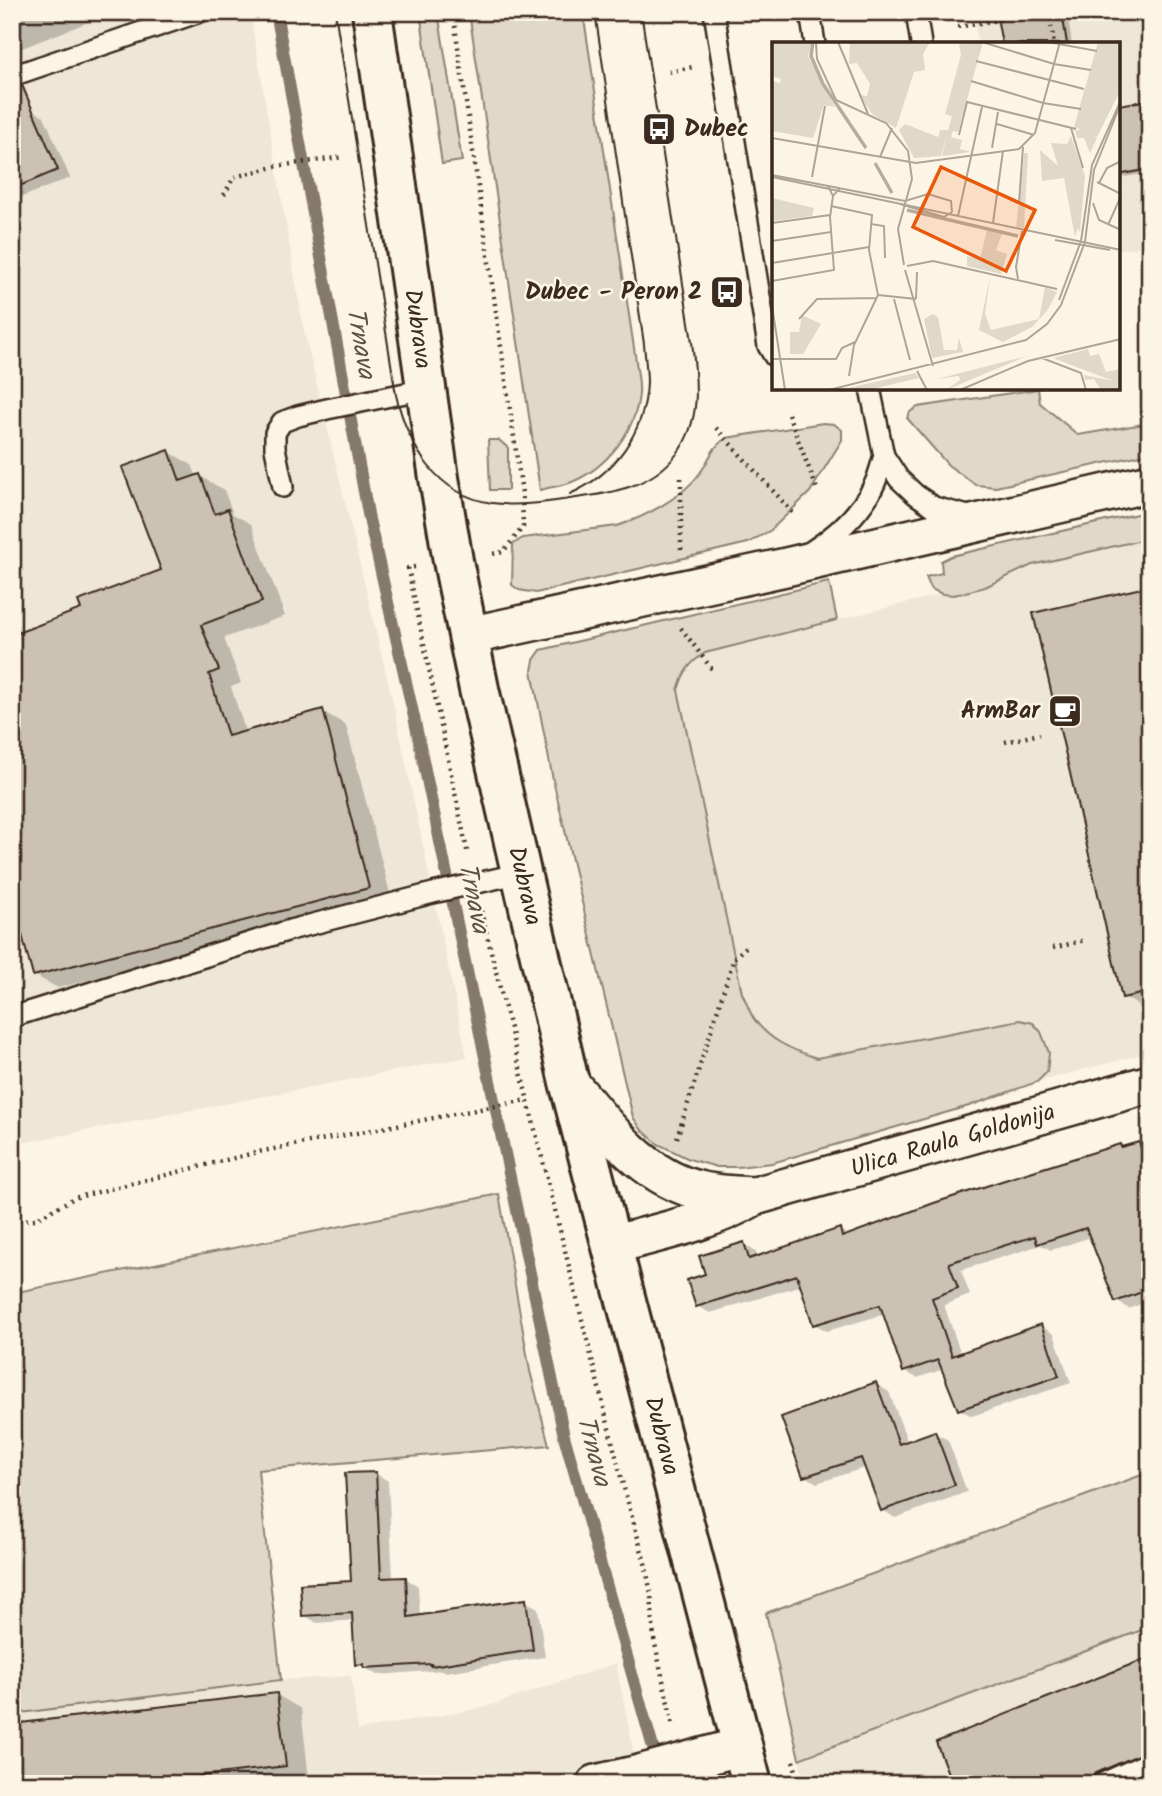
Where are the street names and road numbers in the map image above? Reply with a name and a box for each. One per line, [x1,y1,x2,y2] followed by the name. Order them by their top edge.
[392,287,442,371] street label: Dubrava
[496,843,552,929] street label: Dubrava
[846,1093,1060,1189] street label: Ulica Raula Goldonija
[632,1392,690,1480] street label: Dubrava

